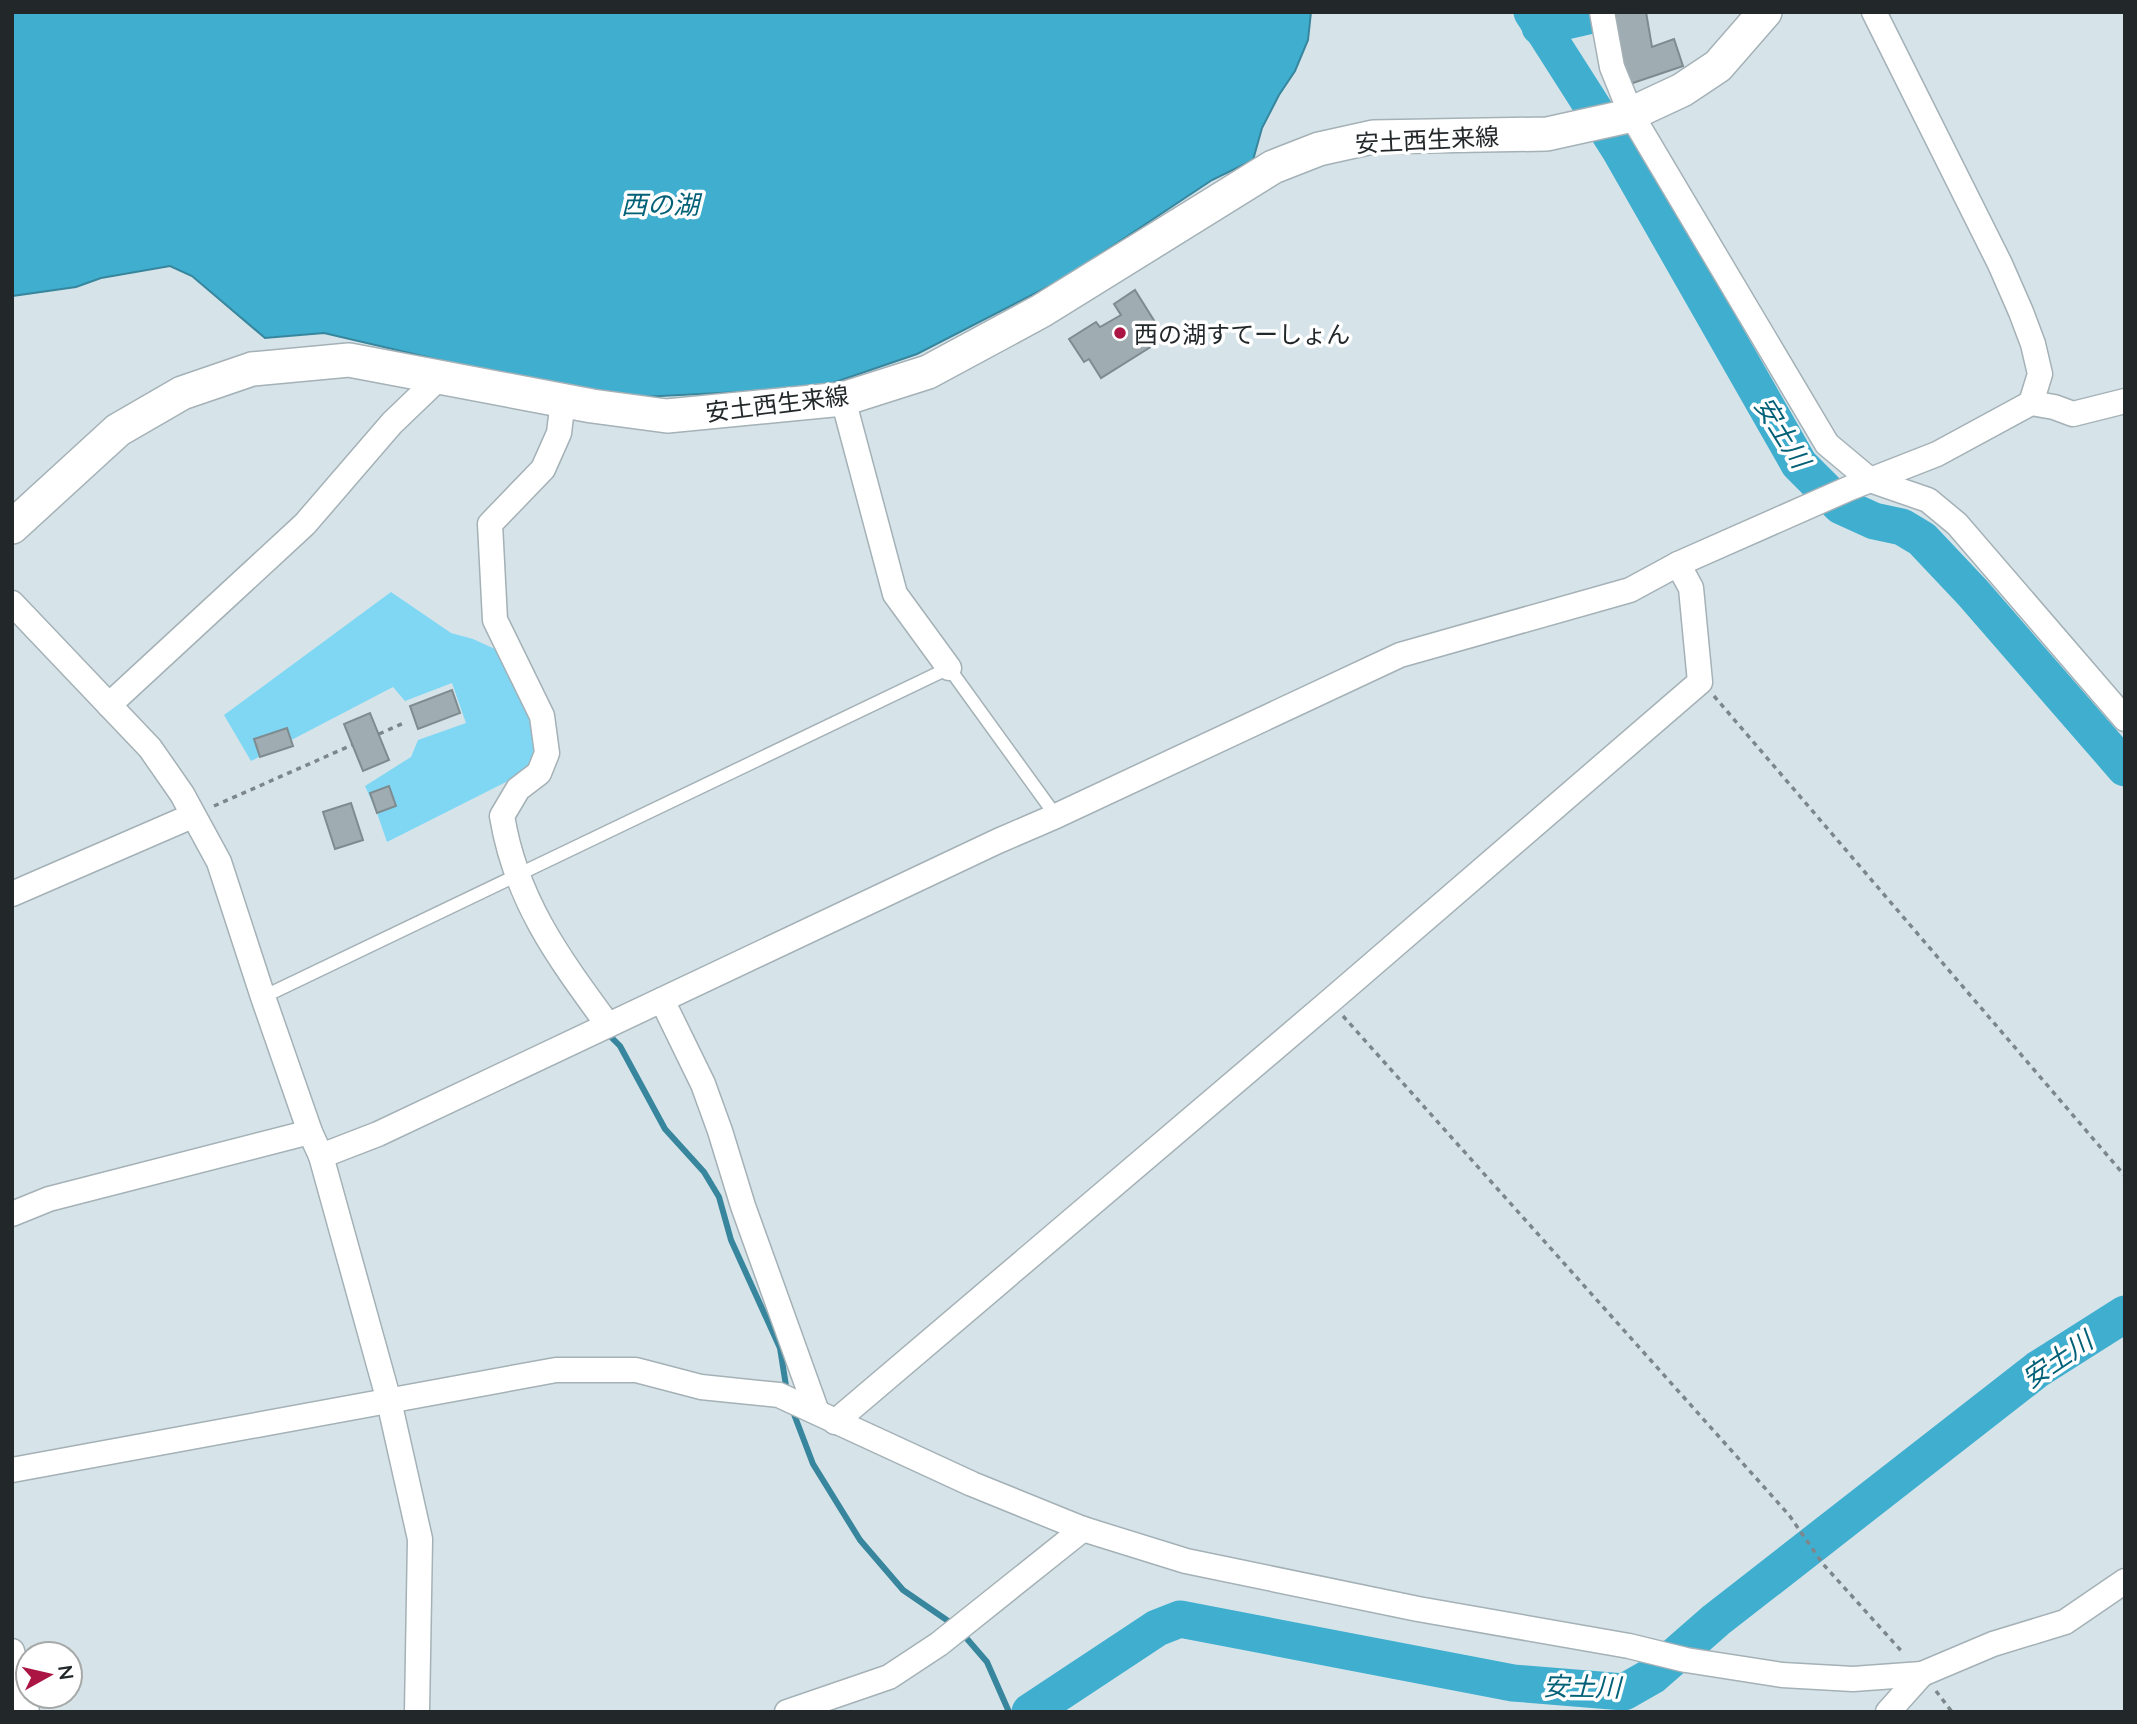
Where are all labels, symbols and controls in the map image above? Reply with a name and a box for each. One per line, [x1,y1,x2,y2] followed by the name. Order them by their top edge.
[1354,121,1500,157] street label: 安土西生来線
[621,188,703,220] water label: 西の湖
[1134,319,1350,348] place label: 西の湖すてーしょん
[1112,325,1128,341] marker: 西の湖すてーしょん
[704,380,850,426] street label: 安土西生来線
[1749,390,1819,476] water label: 安土川
[2016,1322,2101,1394] water label: 安土川
[14,1640,84,1710] north arrow
[54,1664,79,1681] text: N
[1543,1669,1624,1703] water label: 安土川

